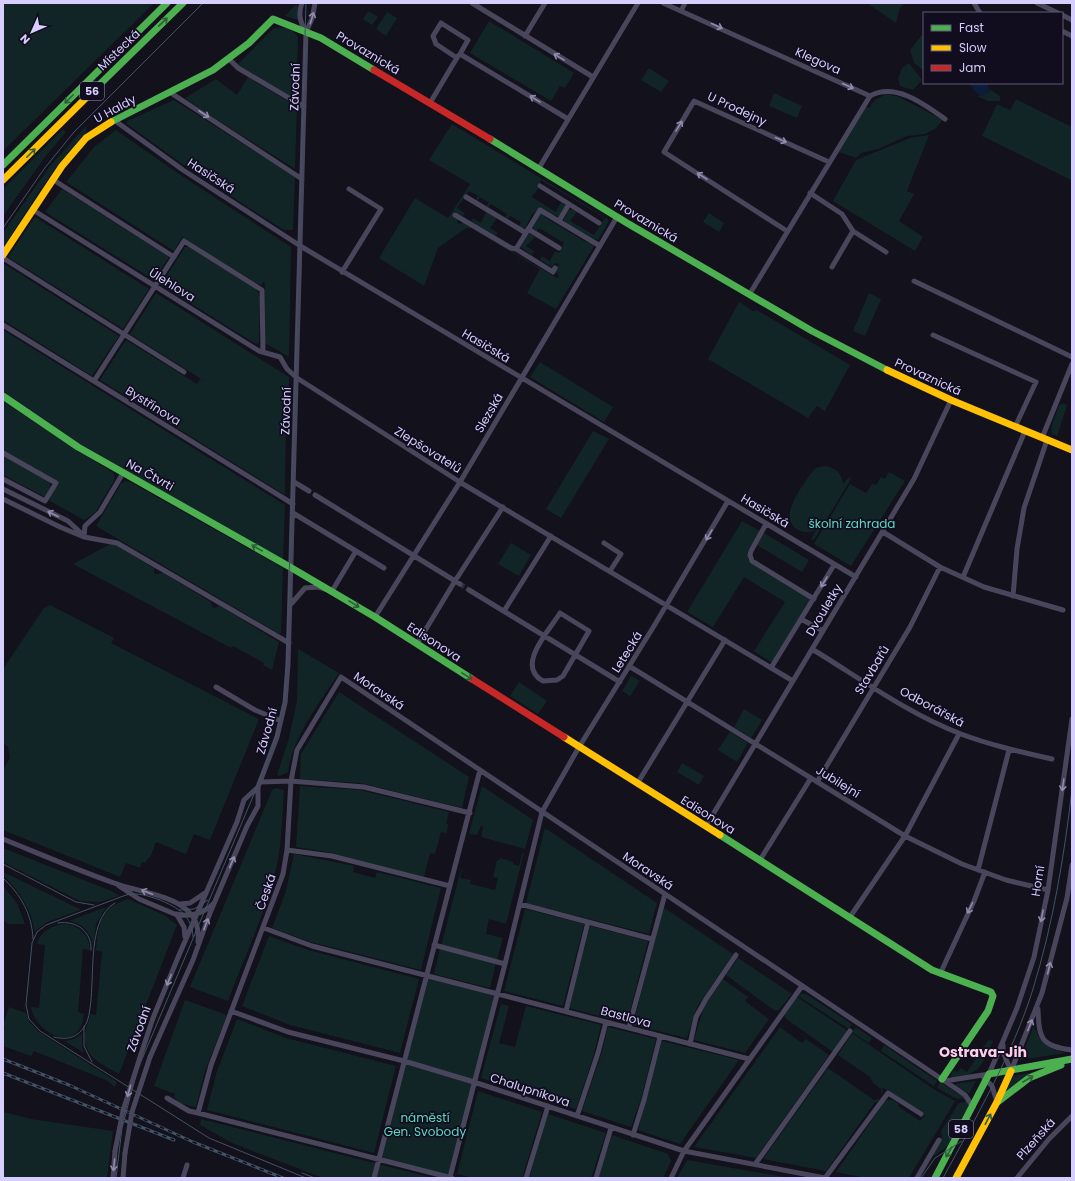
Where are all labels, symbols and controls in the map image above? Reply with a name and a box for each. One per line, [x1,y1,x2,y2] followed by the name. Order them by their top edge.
[309,11,316,24] one-way arrow
[12,12,52,52] north arrow
[923,12,1063,84] legend
[158,17,168,27] one-way arrow
[959,19,984,36] text: Fast
[710,23,722,30] one-way arrow
[94,25,144,74] street label: Místecká
[333,27,403,78] street label: Provaznická
[16,30,34,48] text: N
[959,39,987,56] text: Slow
[793,43,844,78] street label: Klegova
[554,53,565,61] one-way arrow
[959,59,986,76] text: Jam
[285,63,304,111] street label: Závodní
[80,82,104,100] road number: 56
[841,83,853,90] one-way arrow
[705,87,770,130] street label: U Prodejny
[91,90,139,127] street label: U Haldy
[64,94,74,104] one-way arrow
[529,94,541,102] one-way arrow
[198,110,209,118] one-way arrow
[675,121,683,132] one-way arrow
[774,137,786,144] one-way arrow
[26,148,36,157] one-way arrow
[184,154,238,197] street label: Hasičská
[696,172,707,180] one-way arrow
[611,195,681,246] street label: Provaznická
[146,264,199,305] street label: Úlehlova
[459,325,514,367] street label: Hasičská
[892,354,964,399] street label: Provaznická
[122,382,184,429] street label: Bystřinova
[276,387,295,435] street label: Závodní
[470,390,507,436] street label: Slezská
[391,422,465,477] street label: Zlepšovatelů
[123,455,177,495] street label: Na Čtvrti
[738,490,793,532] street label: Hasičská
[47,509,59,517] one-way arrow
[809,515,895,532] park label: školní zahrada
[704,529,712,541] one-way arrow
[251,544,263,552] one-way arrow
[820,576,828,587] one-way arrow
[801,580,846,639] street label: Dvouletky
[348,601,360,609] one-way arrow
[404,618,465,665] street label: Edisonova
[607,628,646,676] street label: Letecká
[850,642,893,698] street label: Stavbařů
[351,667,408,714] street label: Moravská
[461,672,472,680] one-way arrow
[897,682,968,731] street label: Odborářská
[252,706,281,756] street label: Závodní
[813,761,864,802] street label: Jubilejní
[1059,778,1066,791] one-way arrow
[678,791,739,838] street label: Edisonova
[620,847,677,894] street label: Moravská
[229,857,236,869] one-way arrow
[1027,864,1048,898] street label: Horní
[251,871,280,912] street label: Česká
[141,888,153,896] one-way arrow
[966,902,973,914] one-way arrow
[1038,909,1046,922] one-way arrow
[203,918,211,930] one-way arrow
[1045,962,1053,975] one-way arrow
[164,973,172,985] one-way arrow
[599,1002,653,1031] street label: Bastlova
[122,1003,155,1054] street label: Závodní
[1026,1020,1034,1032] one-way arrow
[939,1042,1027,1062] district label: Ostrava-Jih
[488,1069,572,1110] street label: Chalupníkova
[1022,1074,1034,1082] one-way arrow
[125,1084,132,1097] one-way arrow
[384,1109,466,1140] park label: náměstí Gen. Svobody
[984,1113,992,1125] one-way arrow
[1012,1114,1059,1163] street label: Plzeňská
[949,1120,973,1138] road number: 58
[945,1146,953,1158] one-way arrow
[110,1158,118,1171] one-way arrow

